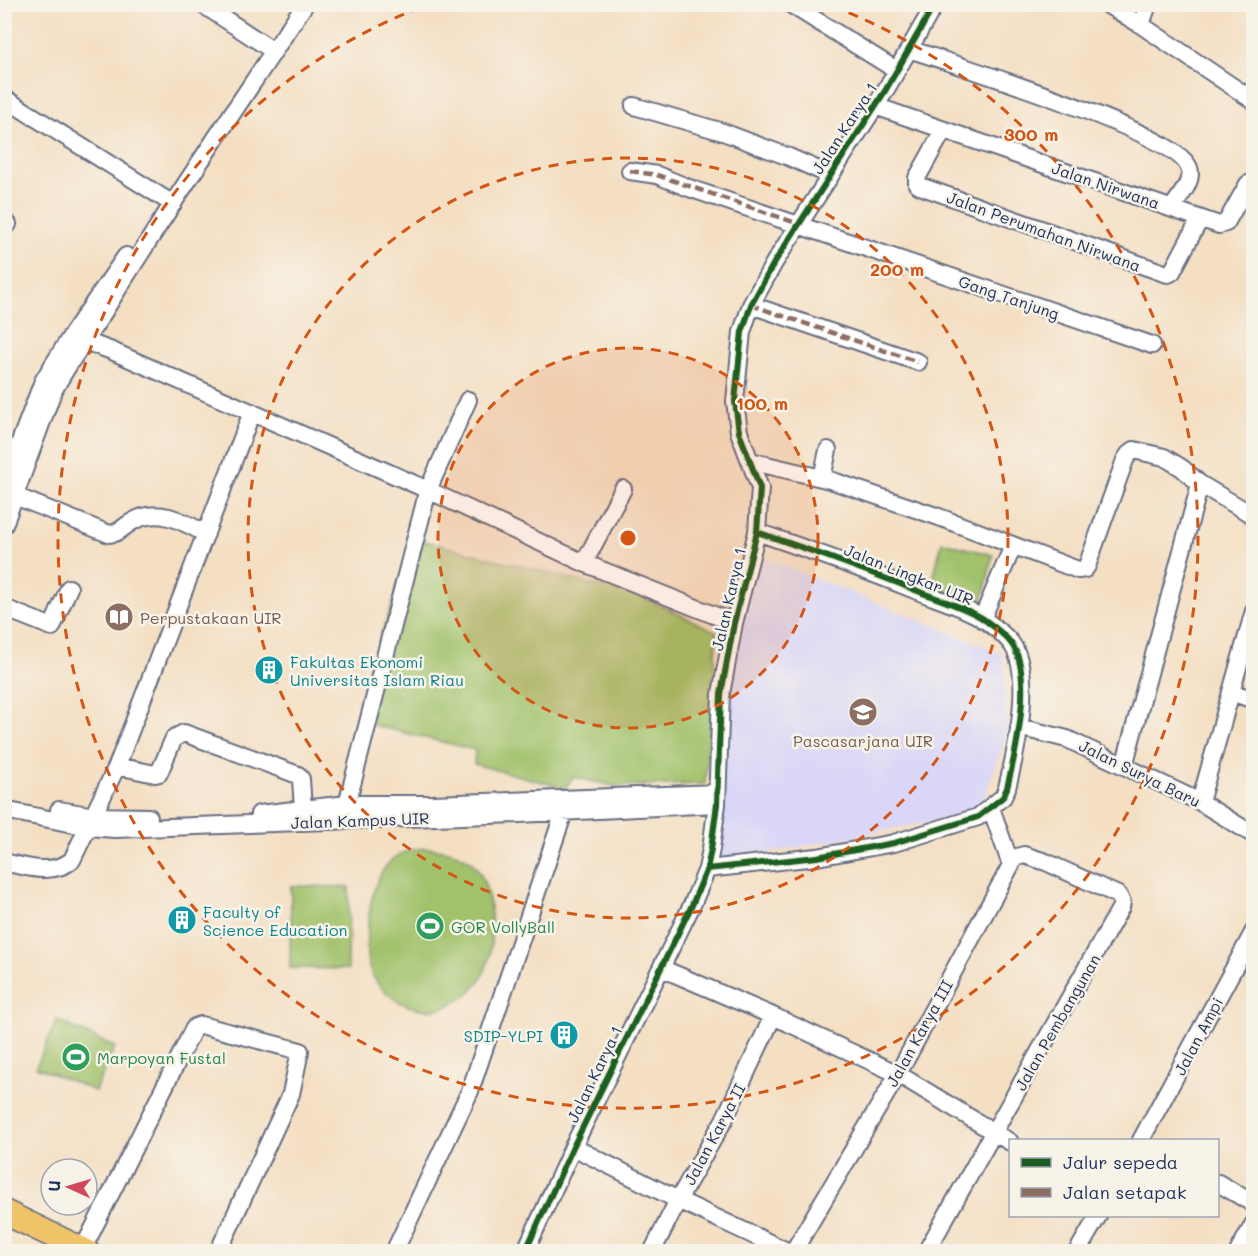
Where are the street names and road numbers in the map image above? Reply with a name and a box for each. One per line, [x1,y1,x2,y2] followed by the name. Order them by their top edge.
[807,78,881,178] street label: Jalan Karya 1
[1049,157,1163,213] street label: Jalan Nirwana
[944,186,1144,276] street label: Jalan Perumahan Nirwana
[956,270,1062,324] street label: Gang Tanjung
[841,538,977,610] street label: Jalan Lingkar UIR
[706,545,750,653] street label: Jalan Karya 1
[1076,734,1204,812] street label: Jalan Surya Baru
[290,807,430,833] street label: Jalan Kampus UIR
[1009,950,1105,1094] street label: Jalan Pembangunan
[881,976,957,1090] street label: Jalan Karya III
[1169,993,1227,1079] street label: Jalan Ampi
[562,1022,626,1126] street label: Jalan Karya 1
[678,1080,750,1188] street label: Jalan Karya II

